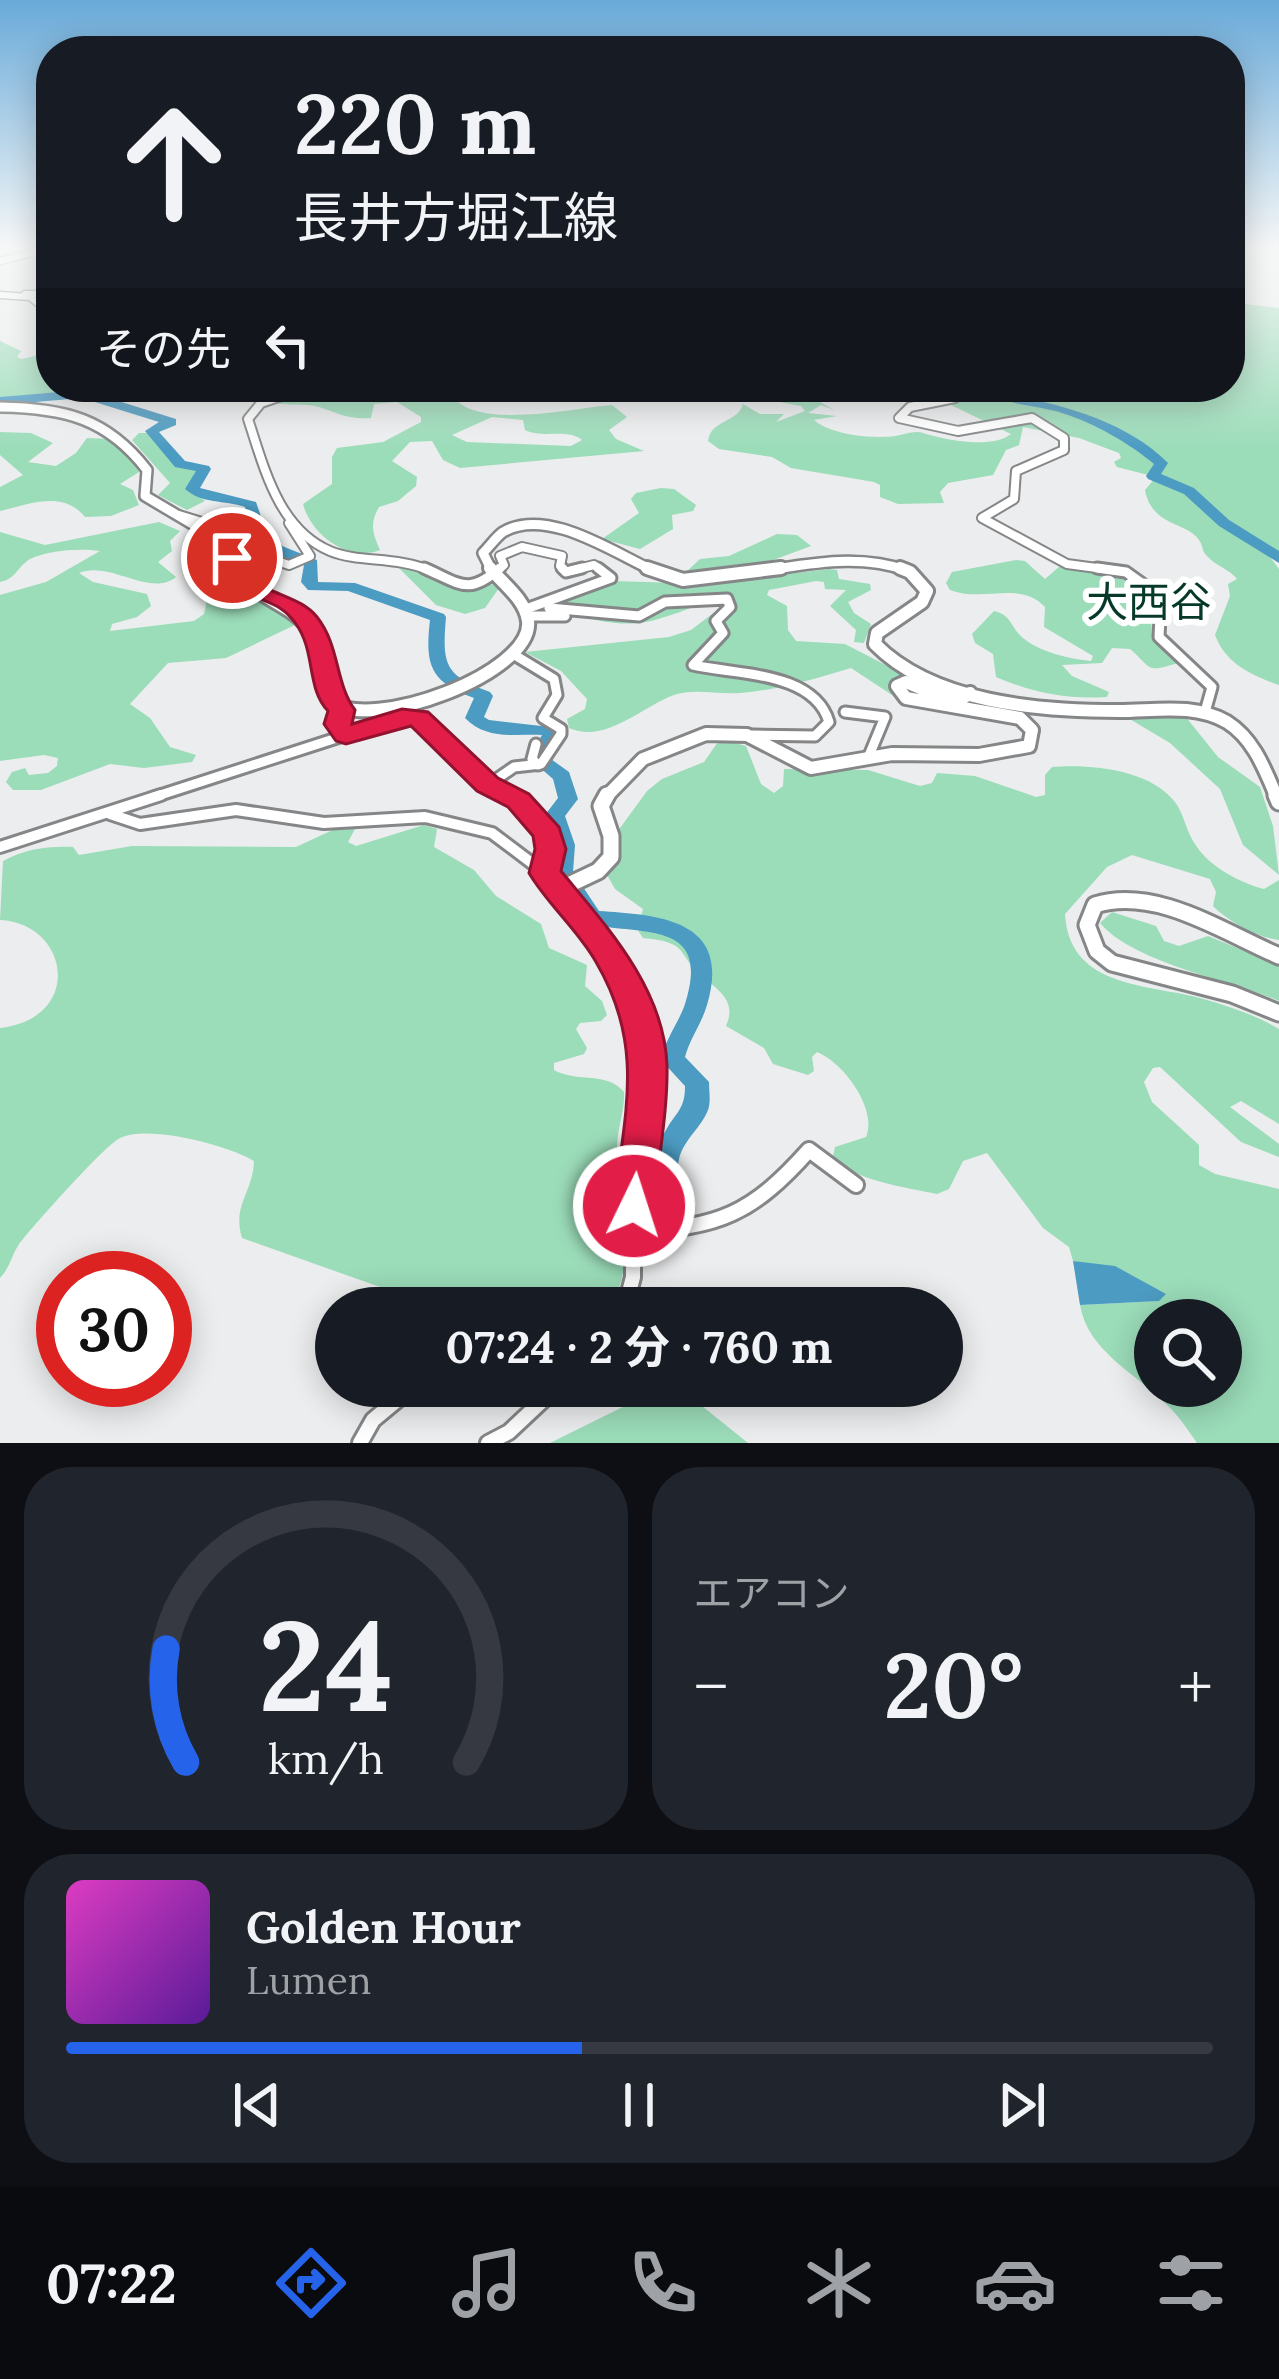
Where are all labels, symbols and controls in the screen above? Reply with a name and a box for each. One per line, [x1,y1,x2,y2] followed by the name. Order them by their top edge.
[294,69,536,177] text: 220 m
[96,84,252,240] icon: ahead
[294,183,618,252] text: 長井方堀江線
[255,312,321,378] icon: left
[96,320,231,377] text: その先
[181,507,283,609] pin
[199,525,265,591] icon: arrive
[1086,575,1212,629] district label: 大西谷
[571,1143,697,1269] position arrow
[36,1251,192,1407] speed limit sign: 30
[1134,1299,1242,1407] map controls
[1134,1299,1242,1407] button: search
[446,1318,832,1375] text: 07:24 · 2 分 · 760 m
[694,1568,850,1618] text: エアコン
[258,1585,393,1745] text: 24
[883,1627,1023,1743] text: 20°
[694,1644,728,1728] text: −
[1178,1644,1213,1728] text: +
[268,1730,384,1785] text: km/h
[246,1898,521,1955] text: Golden Hour
[246,1955,372,2005] text: Lumen
[224,2072,290,2138] icon: previous
[606,2072,672,2138] icon: pause
[989,2072,1055,2138] icon: next
[269,2241,353,2325] icon: directions
[445,2241,529,2325] icon: music
[621,2241,705,2325] icon: phone
[797,2241,881,2325] icon: climate
[973,2241,1057,2325] icon: car
[1149,2241,1233,2325] icon: filters
[46,2249,177,2318] text: 07:22

